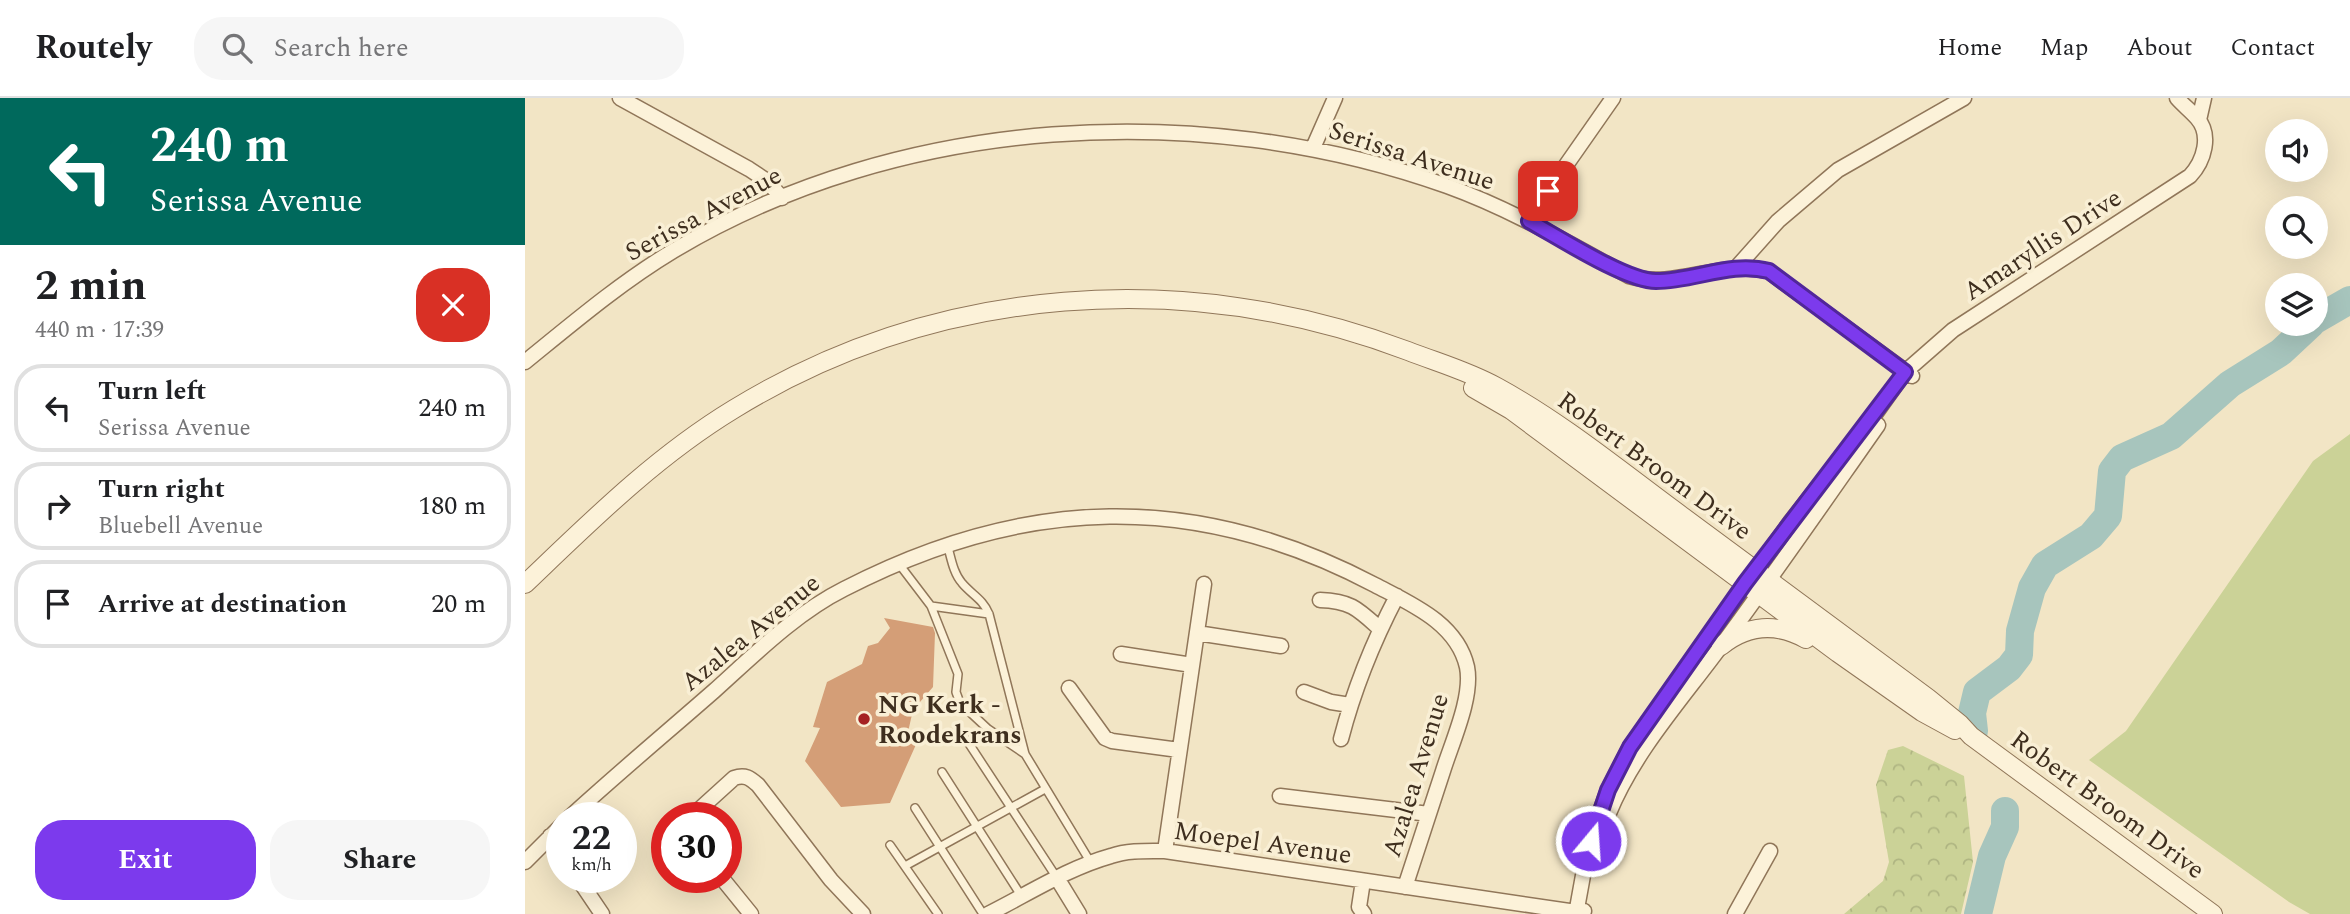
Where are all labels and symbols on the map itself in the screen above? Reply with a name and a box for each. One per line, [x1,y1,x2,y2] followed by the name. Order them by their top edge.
[1323,110,1500,202] street label: Serissa Avenue
[618,156,789,272] street label: Serissa Avenue
[1518,161,1578,221] pin
[1955,178,2130,311] street label: Amaryllis Drive
[1549,381,1760,550] street label: Robert Broom Drive
[672,564,829,702] street label: Azalea Avenue
[878,685,1022,755] place label: NG Kerk - Roodekrans
[1372,688,1460,862] street label: Azalea Avenue
[856,711,872,727] marker: NG Kerk - Roodekrans
[2002,720,2213,889] street label: Robert Broom Drive
[651,802,742,893] speed limit sign: 30
[1554,804,1628,878] position arrow
[1171,811,1354,875] street label: Moepel Avenue

